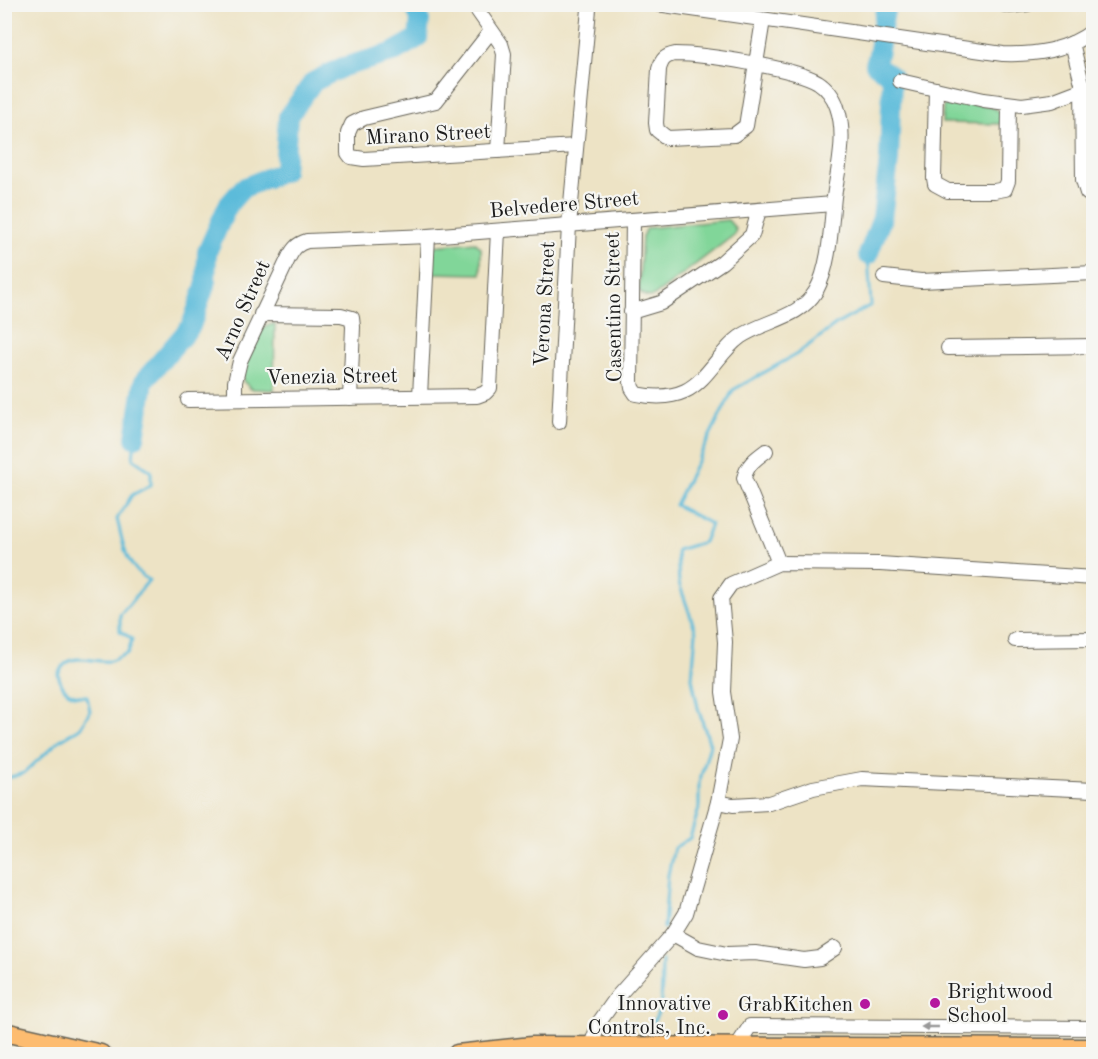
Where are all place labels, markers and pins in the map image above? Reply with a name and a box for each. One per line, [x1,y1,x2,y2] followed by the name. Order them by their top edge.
[947,982,1053,1027] place label: Brightwood School
[588,994,711,1039] place label: Innovative Controls, Inc.
[738,995,853,1016] place label: GrabKitchen
[928,996,942,1010] marker: Brightwood School
[858,997,872,1011] marker: GrabKitchen
[716,1008,730,1022] marker: Innovative Controls, Inc.

